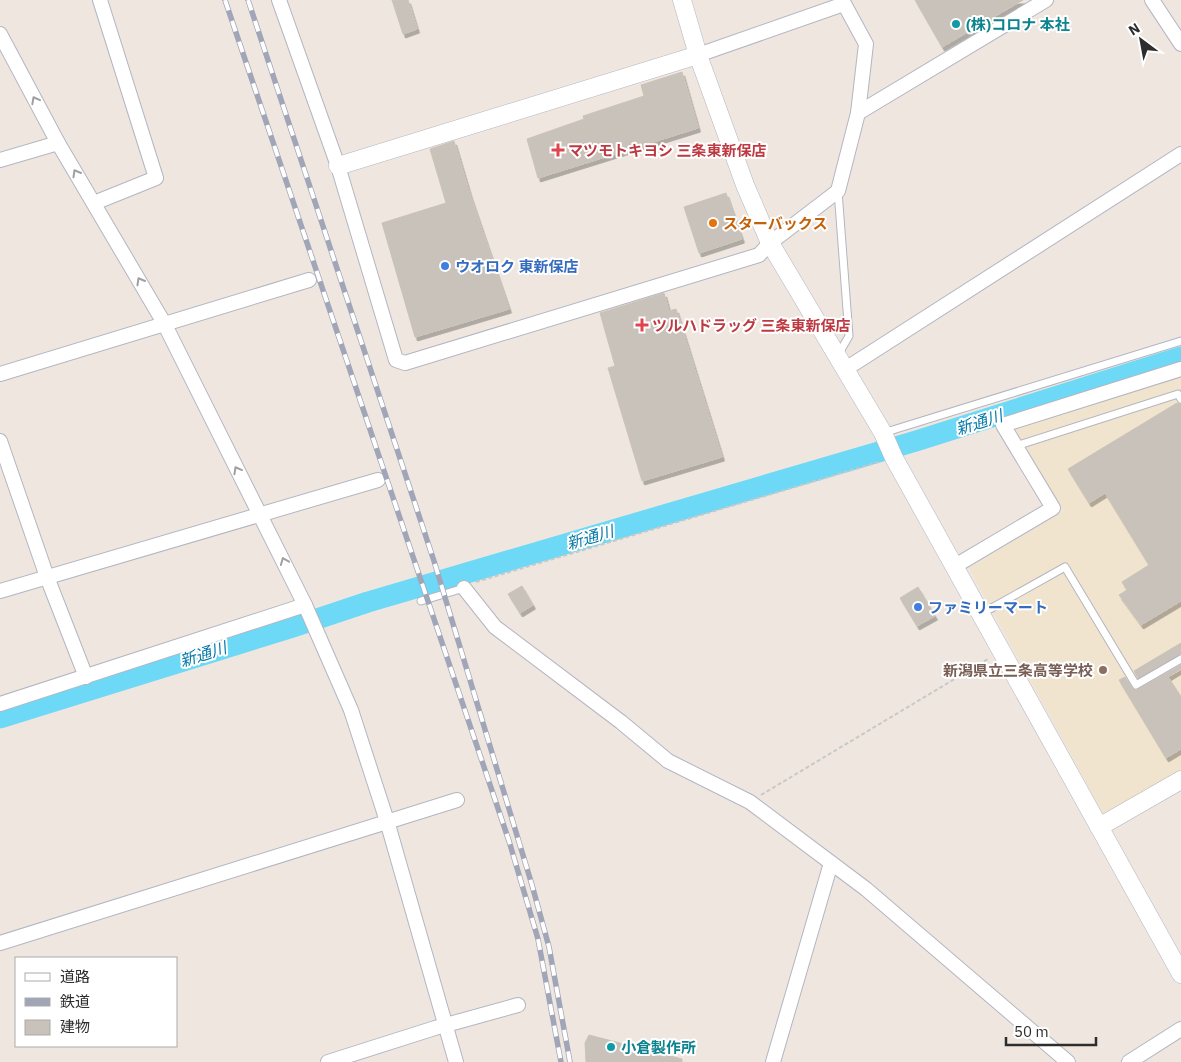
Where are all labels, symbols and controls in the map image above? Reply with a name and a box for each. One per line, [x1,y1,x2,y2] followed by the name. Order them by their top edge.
[966,15,1070,34] place label: (株)コロナ 本社
[1116,15,1166,65] north arrow
[950,18,962,30] marker: (株)コロナ 本社
[1125,19,1143,39] text: N
[31,96,41,105] one-way arrow
[568,141,767,160] place label: マツモトキヨシ 三条東新保店
[552,144,564,156] marker: マツモトキヨシ 三条東新保店
[72,169,82,178] one-way arrow
[723,214,827,233] place label: スターバックス
[707,217,719,229] marker: スターバックス
[455,257,579,276] place label: ウオロク 東新保店
[439,260,451,272] marker: ウオロク 東新保店
[136,278,146,287] one-way arrow
[652,316,851,335] place label: ツルハドラッグ 三条東新保店
[636,319,648,331] marker: ツルハドラッグ 三条東新保店
[953,404,1007,439] water label: 新通川
[233,467,243,476] one-way arrow
[564,520,618,553] water label: 新通川
[279,558,289,566] one-way arrow
[928,598,1048,617] place label: ファミリーマート
[912,601,924,613] marker: ファミリーマート
[177,636,231,671] water label: 新通川
[943,661,1093,680] place label: 新潟県立三条高等学校
[1097,664,1109,676] marker: 新潟県立三条高等学校
[15,957,178,1047] legend
[60,967,90,986] text: 道路
[60,992,90,1011] text: 鉄道
[1006,1014,1096,1046] scale bar
[60,1017,90,1036] text: 建物
[1014,1022,1049,1041] text: 50 m
[621,1038,696,1057] place label: 小倉製作所
[605,1041,617,1053] marker: 小倉製作所

